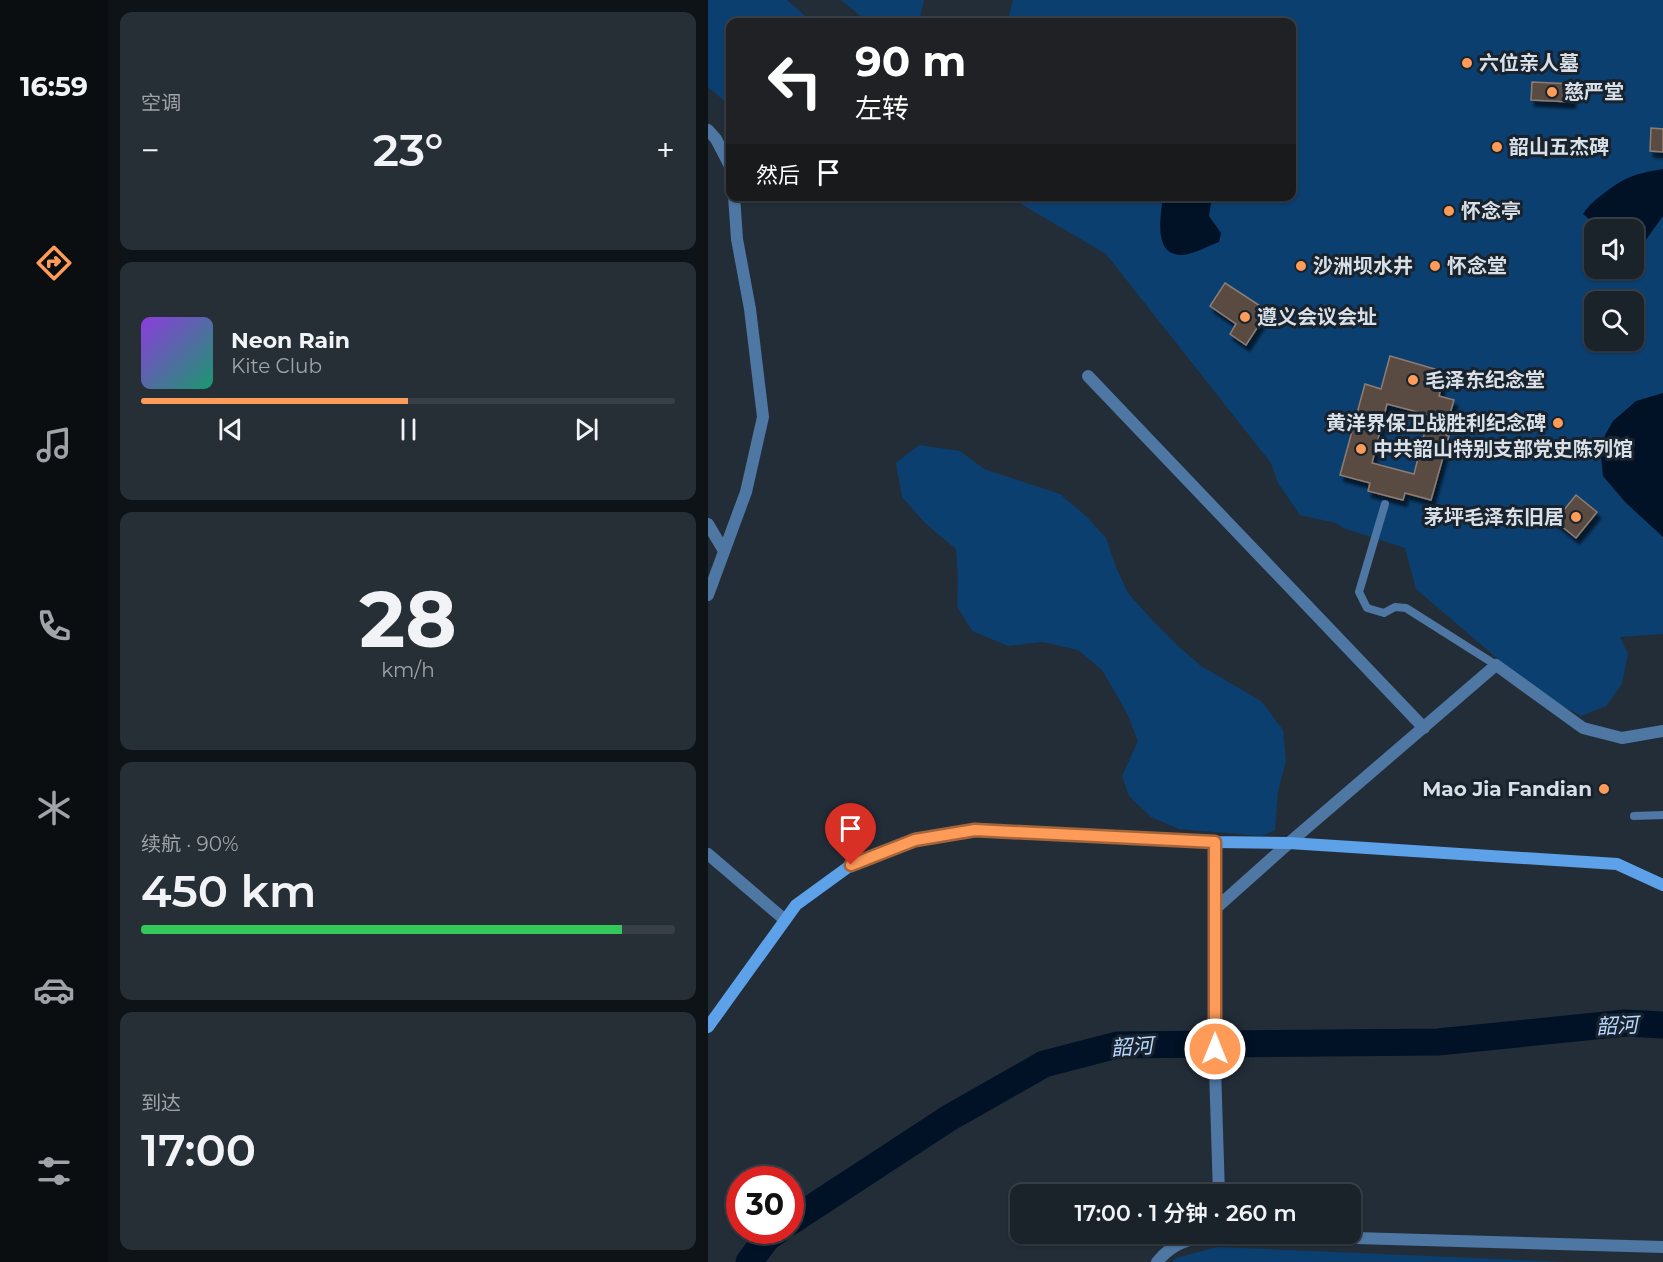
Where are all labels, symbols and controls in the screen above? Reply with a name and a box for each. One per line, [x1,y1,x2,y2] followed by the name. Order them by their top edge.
[855,35,966,87] text: 90 m
[756,42,834,120] icon: left
[1479,51,1579,75] place label: 六位亲人墓
[1460,56,1474,70] marker: 六位亲人墓
[20,70,88,103] text: 16:59
[1564,80,1624,104] place label: 慈严堂
[1545,85,1559,99] marker: 慈严堂
[141,91,181,115] text: 空调
[855,92,909,125] text: 左转
[373,122,443,177] text: 23°
[141,130,160,170] text: −
[656,130,675,170] text: +
[1509,135,1609,159] place label: 韶山五杰碑
[1490,140,1504,154] marker: 韶山五杰碑
[812,156,845,189] icon: arrive
[756,162,800,189] text: 然后
[1461,199,1521,223] place label: 怀念亭
[1442,204,1456,218] marker: 怀念亭
[1584,219,1644,351] map controls
[1584,219,1644,279] button: sound
[33,242,75,284] icon: directions
[1313,254,1413,278] place label: 沙洲坝水井
[1447,254,1507,278] place label: 怀念堂
[1294,259,1308,273] marker: 沙洲坝水井
[1428,259,1442,273] marker: 怀念堂
[1584,291,1644,351] button: search
[1257,305,1377,329] place label: 遵义会议会址
[1238,310,1252,324] marker: 遵义会议会址
[231,327,350,354] text: Neon Rain
[231,354,322,378] text: Kite Club
[1425,368,1545,392] place label: 毛泽东纪念堂
[1406,373,1420,387] marker: 毛泽东纪念堂
[1326,411,1546,435] place label: 黄洋界保卫战胜利纪念碑
[214,413,247,446] icon: previous
[392,413,425,446] icon: pause
[570,413,603,446] icon: next
[1551,416,1565,430] marker: 黄洋界保卫战胜利纪念碑
[33,424,75,466] icon: music
[1373,437,1633,461] place label: 中共韶山特别支部党史陈列馆
[1354,442,1368,456] marker: 中共韶山特别支部党史陈列馆
[1424,505,1564,529] place label: 茅坪毛泽东旧居
[1569,510,1583,524] marker: 茅坪毛泽东旧居
[359,571,457,667] text: 28
[33,605,75,647] icon: phone
[381,658,435,682] text: km/h
[1422,777,1592,801] place label: Mao Jia Fandian
[1597,782,1611,796] marker: Mao Jia Fandian
[33,787,75,829] icon: climate
[825,803,876,865] pin
[834,812,867,845] icon: arrive
[141,832,239,856] text: 续航 · 90%
[141,863,316,918] text: 450 km
[33,969,75,1011] icon: car
[1595,1012,1643,1039] water label: 韶河
[1183,1017,1247,1081] position arrow
[1110,1032,1158,1060] water label: 韶河
[141,1091,181,1115] text: 到达
[141,1122,256,1177] text: 17:00
[33,1150,75,1192] icon: filters
[726,1166,804,1244] speed limit sign: 30
[1074,1200,1297,1227] text: 17:00 · 1 分钟 · 260 m

